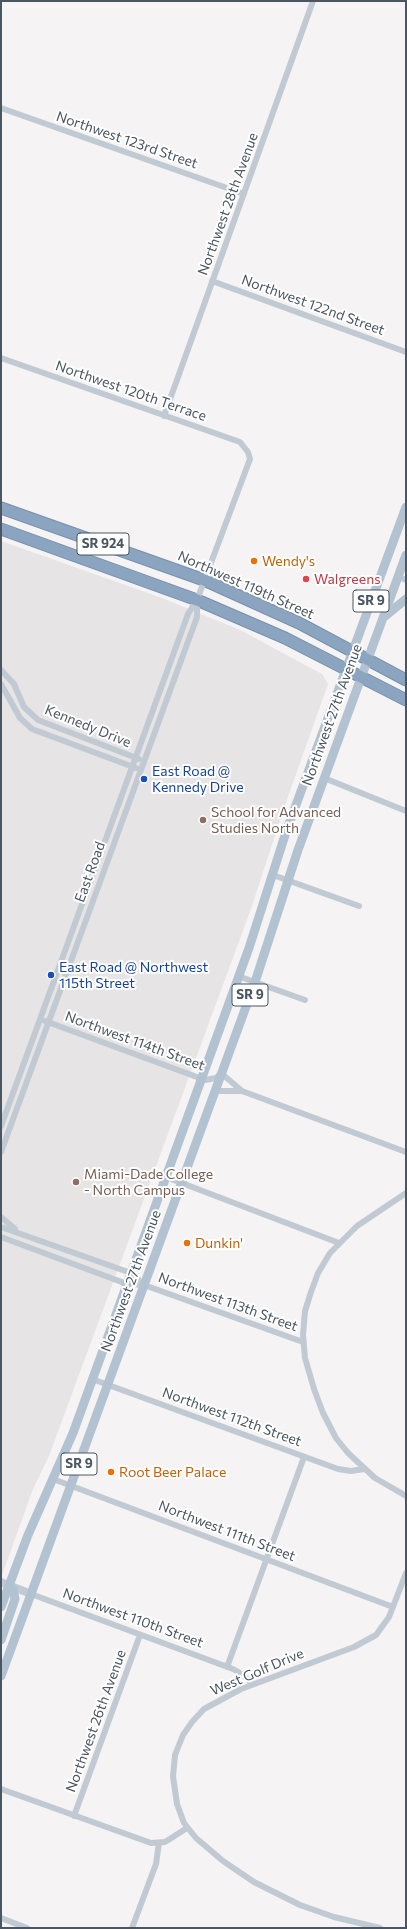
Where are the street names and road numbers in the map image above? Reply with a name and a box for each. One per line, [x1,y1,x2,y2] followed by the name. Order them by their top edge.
[54,108,200,172] street label: Northwest 123rd Street
[194,130,262,278] street label: Northwest 28th Avenue
[239,271,387,339] street label: Northwest 122nd Street
[53,357,209,425] street label: Northwest 120th Terrace
[77,533,129,555] road number: SR 924
[175,547,317,623] street label: Northwest 119th Street
[353,590,389,612] road number: SR 9
[299,642,365,788] street label: Northwest 27th Avenue
[42,701,134,751] street label: Kennedy Drive
[71,839,109,905] street label: East Road
[232,984,268,1006] road number: SR 9
[63,1008,207,1074] street label: Northwest 114th Street
[98,1208,164,1354] street label: Northwest 27th Avenue
[156,1269,300,1335] street label: Northwest 113th Street
[160,1384,304,1450] street label: Northwest 112th Street
[61,1453,97,1475] road number: SR 9
[156,1497,298,1565] street label: Northwest 111th Street
[60,1585,206,1651] street label: Northwest 110th Street
[208,1645,306,1699] street label: West Golf Drive
[62,1647,130,1795] street label: Northwest 26th Avenue

